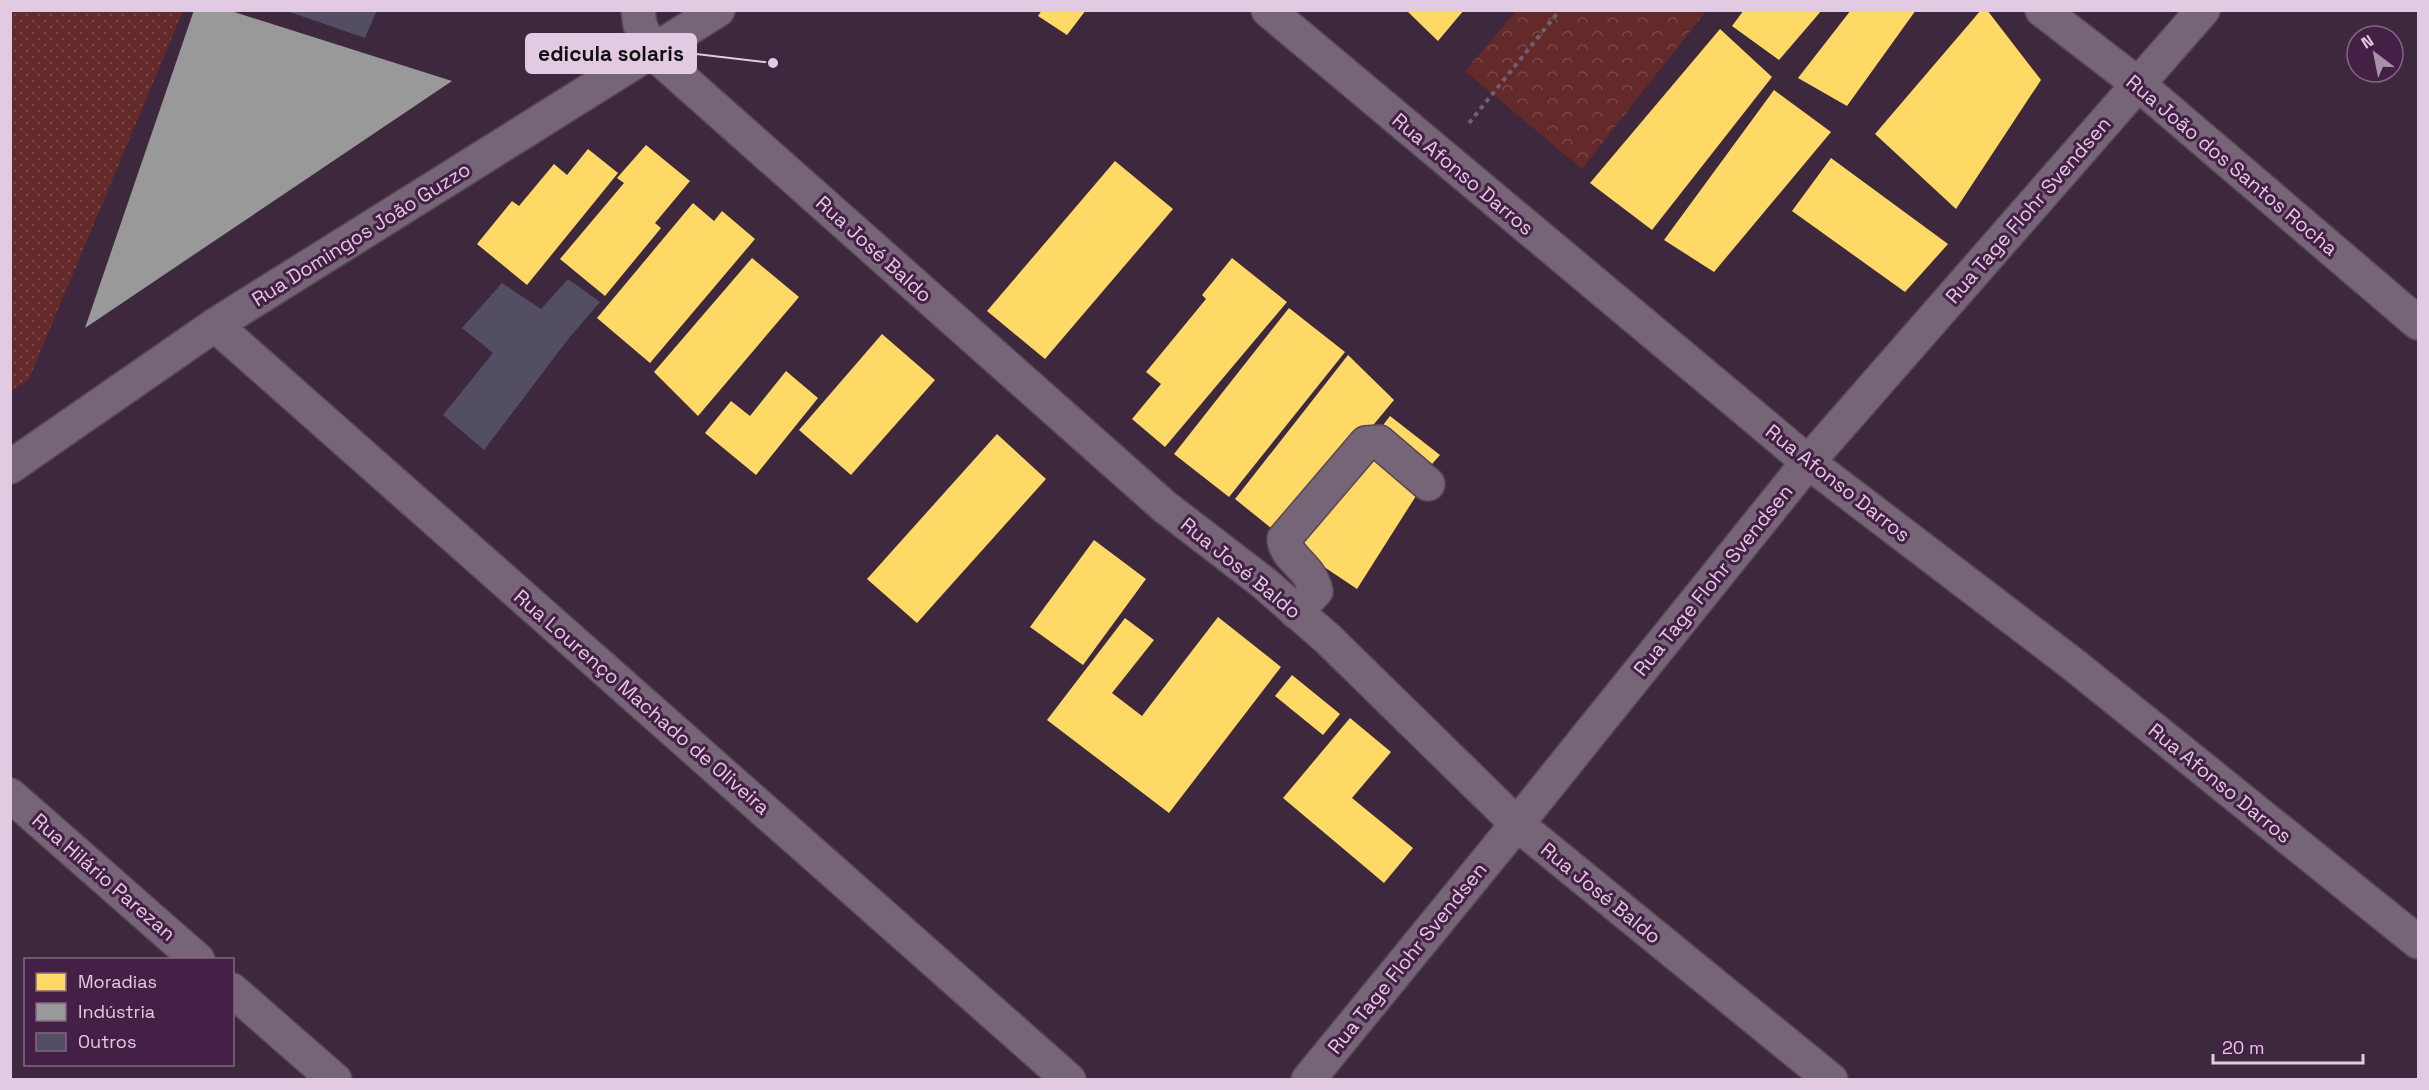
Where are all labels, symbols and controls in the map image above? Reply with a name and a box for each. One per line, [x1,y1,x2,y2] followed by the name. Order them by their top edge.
[2345,24,2405,84] north arrow
[2357,30,2377,53] text: N
[526,34,696,73] callout: edicula solaris
[538,40,684,67] text: edicula solaris
[2121,69,2343,261] street label: Rua João dos Santos Rocha
[1387,107,1539,241] street label: Rua Afonso Darros
[1940,111,2116,309] street label: Rua Tage Flohr Svendsen
[247,156,475,312] street label: Rua Domingos João Guzzo
[810,190,938,308] street label: Rua José Baldo
[1760,418,1916,548] street label: Rua Afonso Darros
[1628,479,1798,681] street label: Rua Tage Flohr Svendsen
[1175,511,1307,625] street label: Rua José Baldo
[509,584,775,820] street label: Rua Lourenço Machado de Oliveira
[2143,717,2297,849] street label: Rua Afonso Darros
[27,808,181,946] street label: Rua Hilário Parezan
[1535,836,1667,950] street label: Rua José Baldo
[1322,857,1492,1059] street label: Rua Tage Flohr Svendsen
[24,958,234,1066] legend
[78,970,157,993] text: Moradias
[78,1000,155,1023] text: Indústria
[2213,1027,2363,1065] scale bar
[78,1030,136,1053] text: Outros
[2222,1036,2265,1059] text: 20 m

